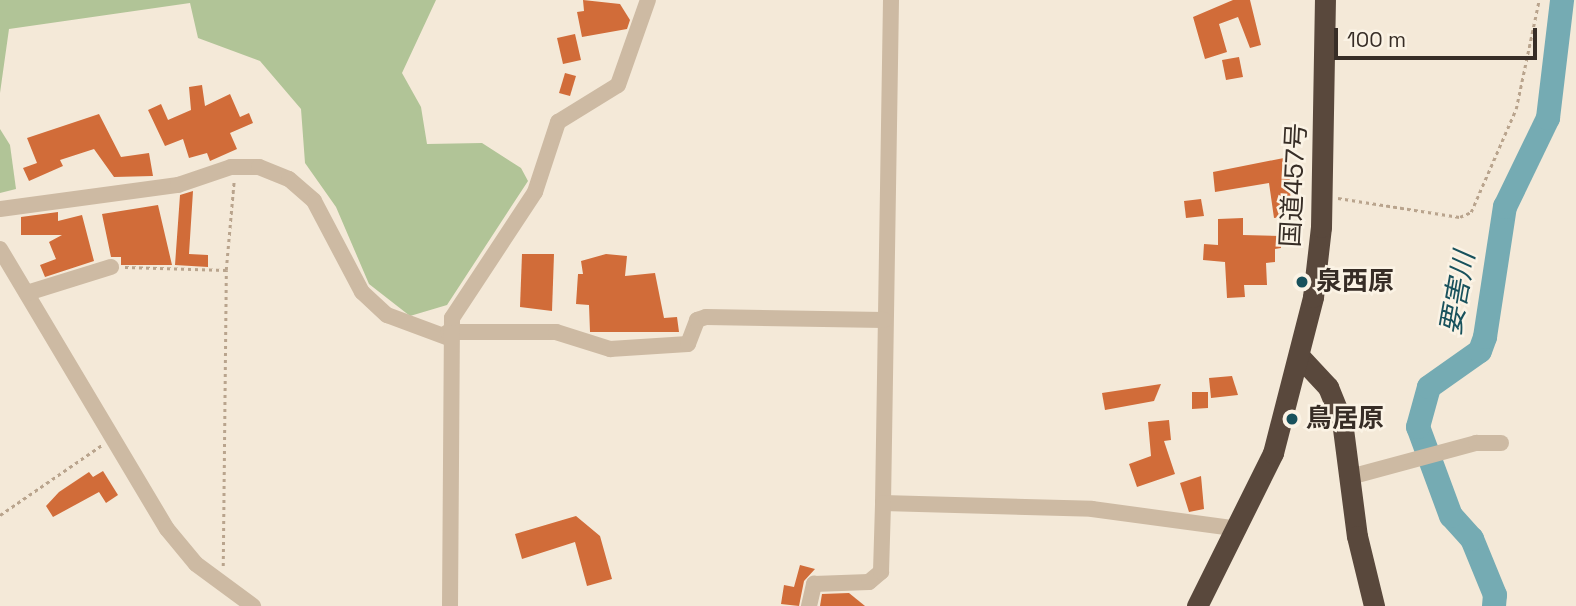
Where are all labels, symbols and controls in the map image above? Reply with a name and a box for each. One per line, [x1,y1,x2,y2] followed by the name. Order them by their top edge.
[1338,14,1541,58] scale bar
[1347,26,1406,53] text: 100 m
[1275,122,1313,248] street label: 国道457号
[1433,249,1481,337] water label: 要害川
[1316,266,1394,298] place label: 泉西原
[1294,274,1310,290] marker: 泉西原
[1306,403,1384,435] place label: 鳥居原
[1284,411,1300,427] marker: 鳥居原

